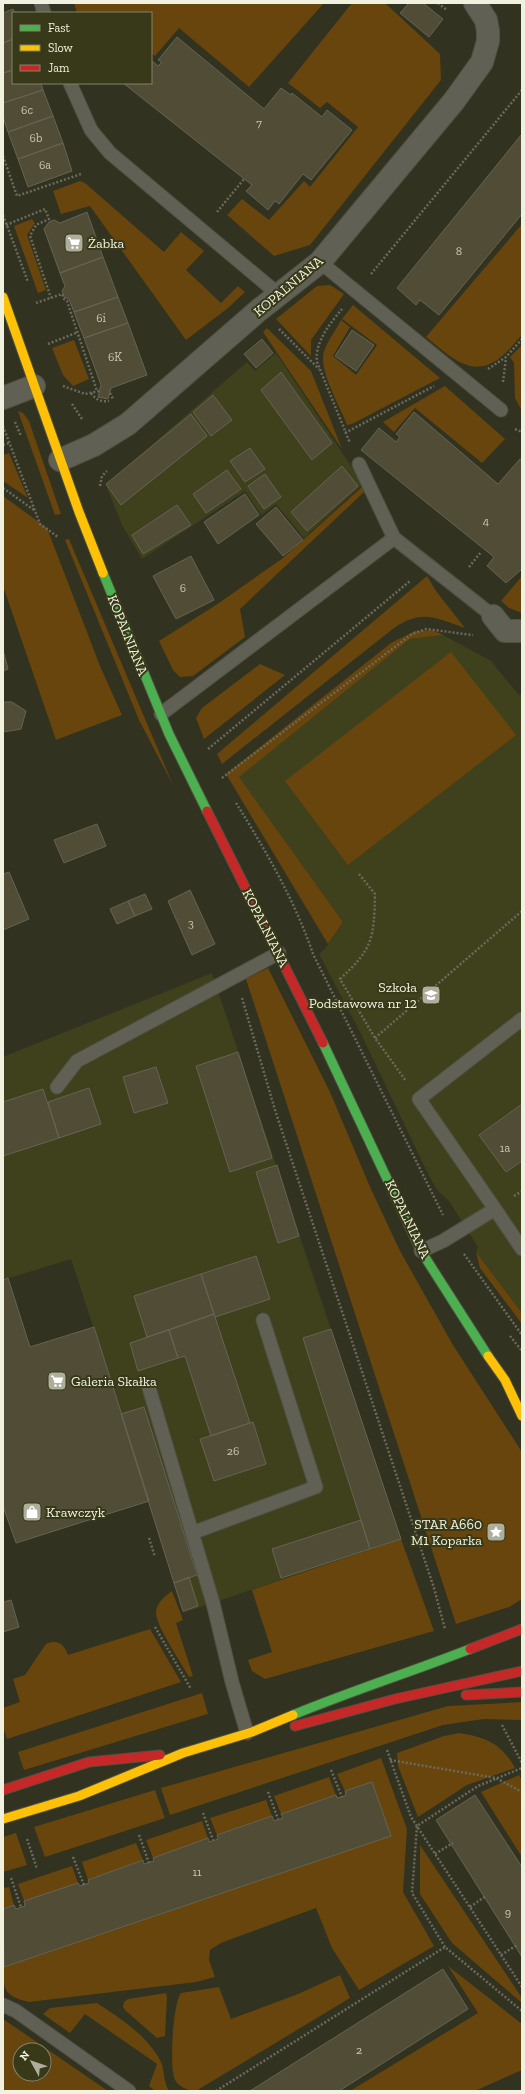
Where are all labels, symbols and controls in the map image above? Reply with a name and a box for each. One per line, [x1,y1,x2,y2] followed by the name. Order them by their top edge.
[12,12,152,84] legend
[48,21,71,35] text: Fast
[48,41,74,55] text: Slow
[48,61,70,75] text: Jam
[21,103,33,117] house number: 6c
[256,116,262,130] house number: 7
[30,131,42,145] house number: 6b
[39,158,51,172] house number: 6a
[63,232,85,254] supermarket icon: Żabka
[88,235,125,252] place label: Żabka
[456,244,462,258] house number: 8
[250,252,327,320] street label: KOPALNIANA
[96,311,107,325] house number: 6i
[108,350,122,364] house number: 6K
[483,514,490,528] house number: 4
[180,581,186,595] house number: 6
[104,592,152,679] street label: KOPALNIANA
[239,886,293,971] street label: KOPALNIANA
[188,916,194,930] house number: 3
[309,979,417,1012] place label: Szkoła Podstawowa nr 12
[420,984,442,1006] school or university icon: Szkoła Podstawowa nr 12
[500,1141,510,1155] house number: 1a
[381,1177,434,1262] street label: KOPALNIANA
[46,1370,68,1392] supermarket icon: Galeria Skałka
[71,1373,157,1390] place label: Galeria Skałka
[227,1444,239,1458] house number: 26
[21,1501,43,1523] shop icon: Krawczyk
[46,1504,106,1521] place label: Krawczyk
[411,1516,482,1549] place label: STAR A660 M1 Koparka
[485,1521,507,1543] place icon: STAR A660 M1 Koparka
[192,1865,202,1879] house number: 11
[505,1905,511,1919] house number: 9
[12,2042,52,2082] north arrow
[356,2043,362,2057] house number: 2
[17,2048,33,2063] text: N

